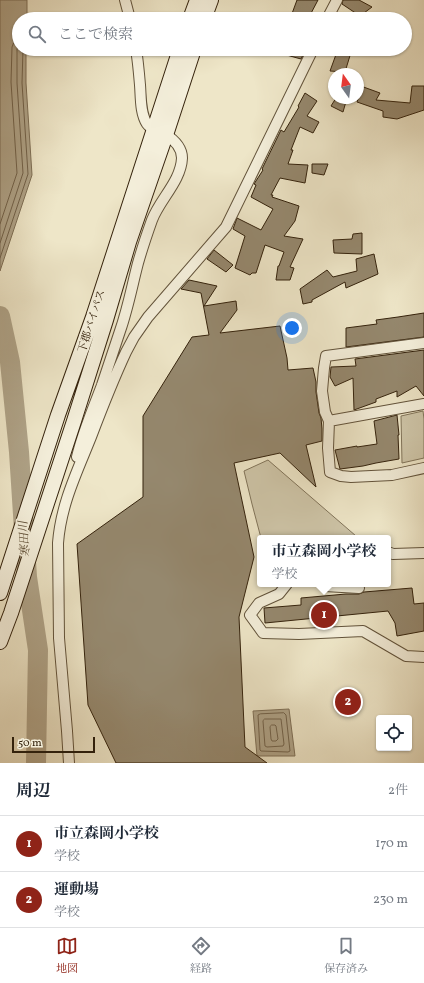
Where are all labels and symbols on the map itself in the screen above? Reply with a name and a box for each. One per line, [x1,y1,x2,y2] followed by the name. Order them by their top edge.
[328,68,364,104] north arrow
[75,288,110,355] street label: 下郡バイパス
[282,318,302,338] your location
[16,518,34,557] water label: 寒田川
[311,600,337,630] pin: 1
[335,687,361,717] pin: 2
[12,735,95,754] scale bar

